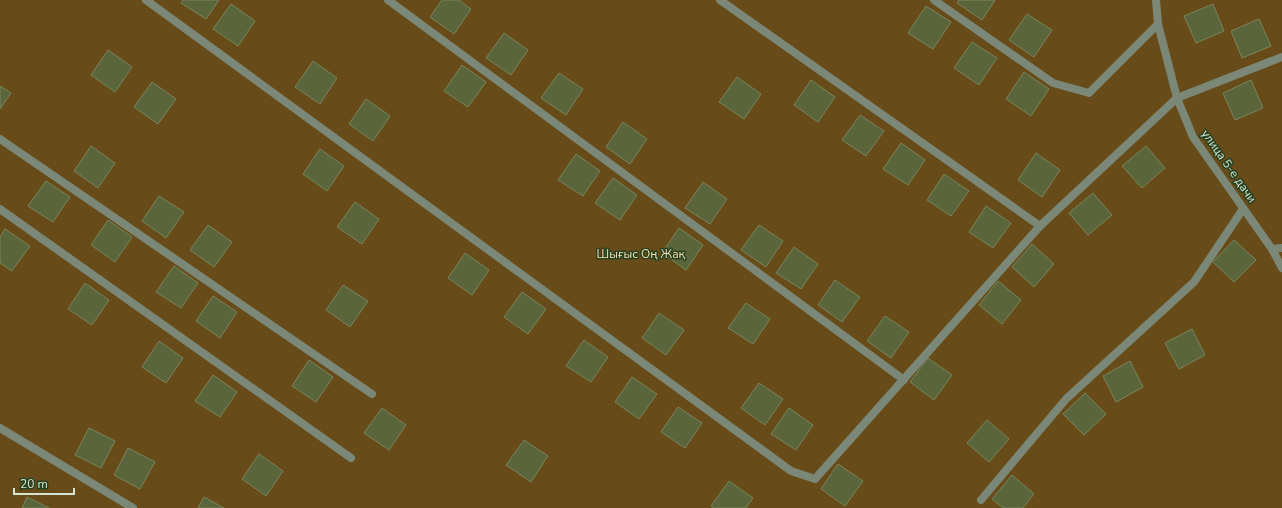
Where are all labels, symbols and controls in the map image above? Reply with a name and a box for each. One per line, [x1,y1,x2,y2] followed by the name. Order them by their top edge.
[1198,126,1260,206] street label: улица 5-е дачи
[597,246,686,262] park label: Шығыс Оң Жақ
[14,470,74,496] scale bar
[20,476,48,492] text: 20 m

